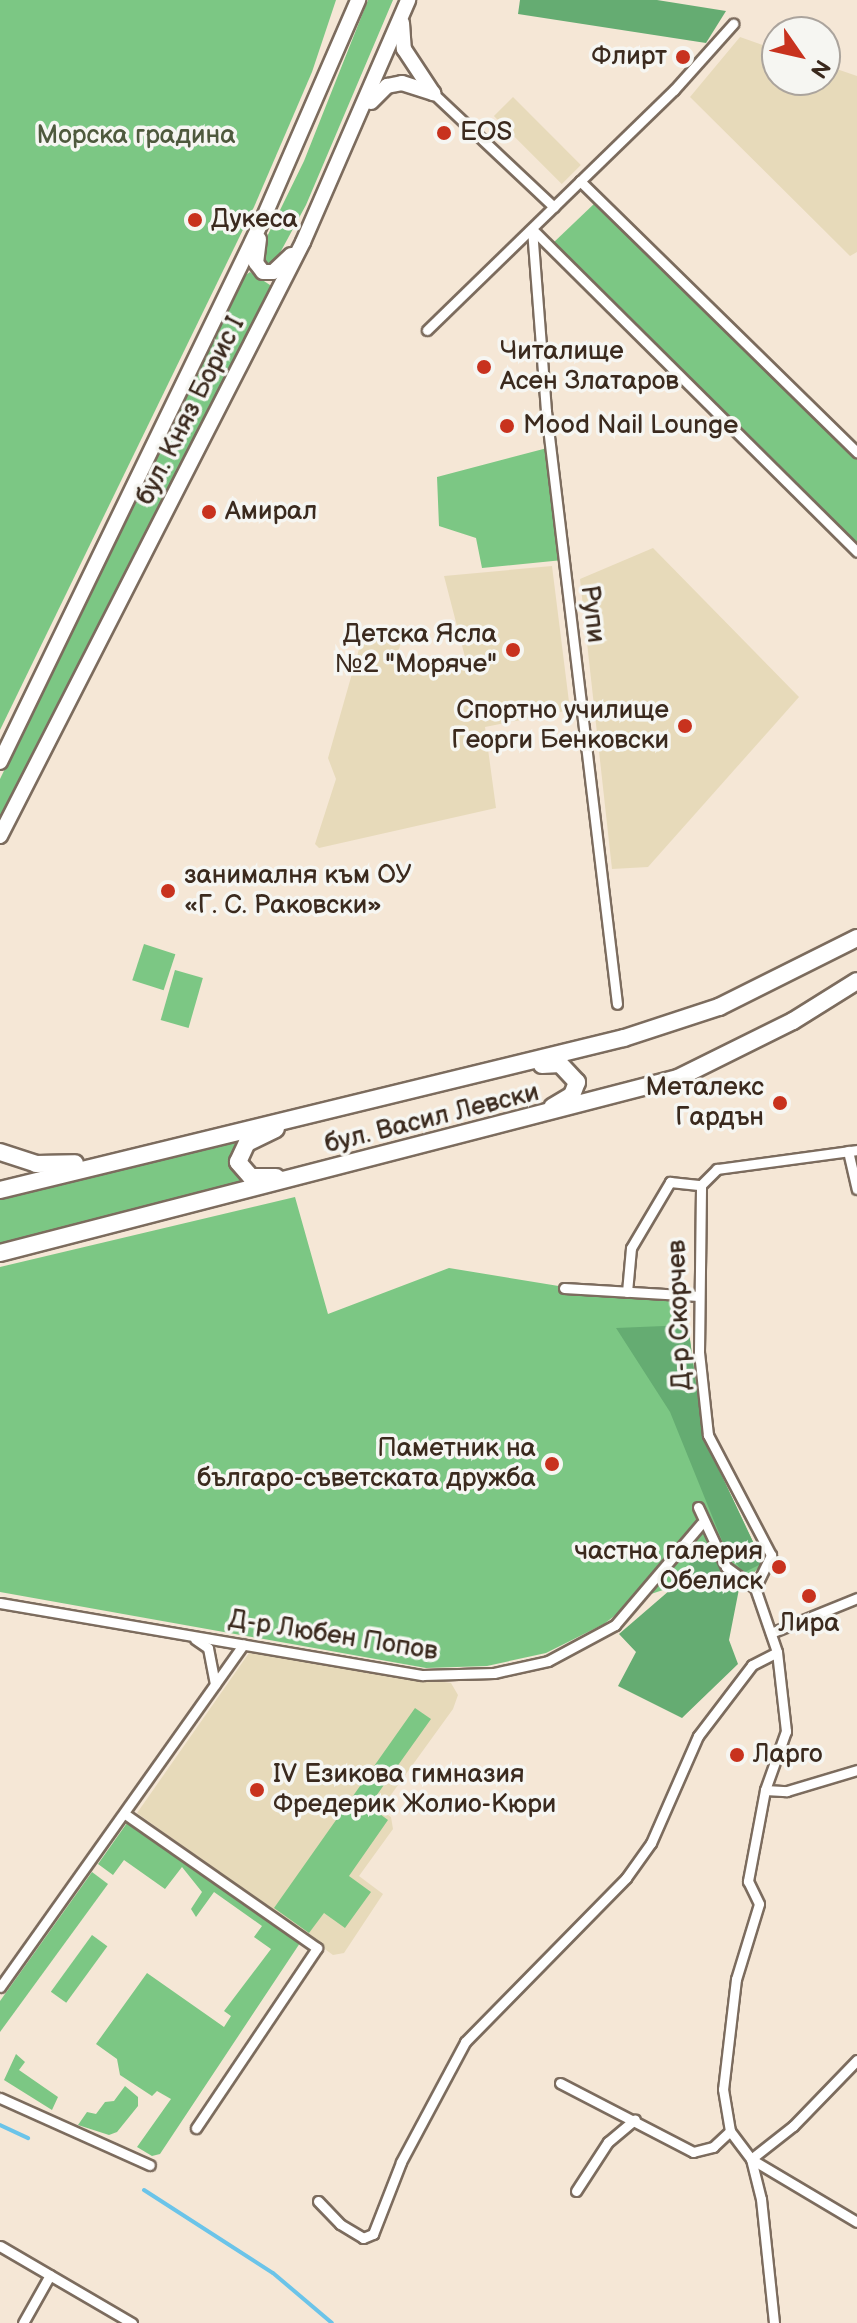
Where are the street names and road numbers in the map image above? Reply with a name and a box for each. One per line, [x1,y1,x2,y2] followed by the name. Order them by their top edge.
[130,312,252,510] street label: бул. Княз Борис I
[573,583,611,645] street label: Рупи
[322,1077,542,1161] street label: бул. Васил Левски
[662,1239,698,1391] street label: Д-р Скорчев
[226,1604,440,1668] street label: Д-р Любен Попов

